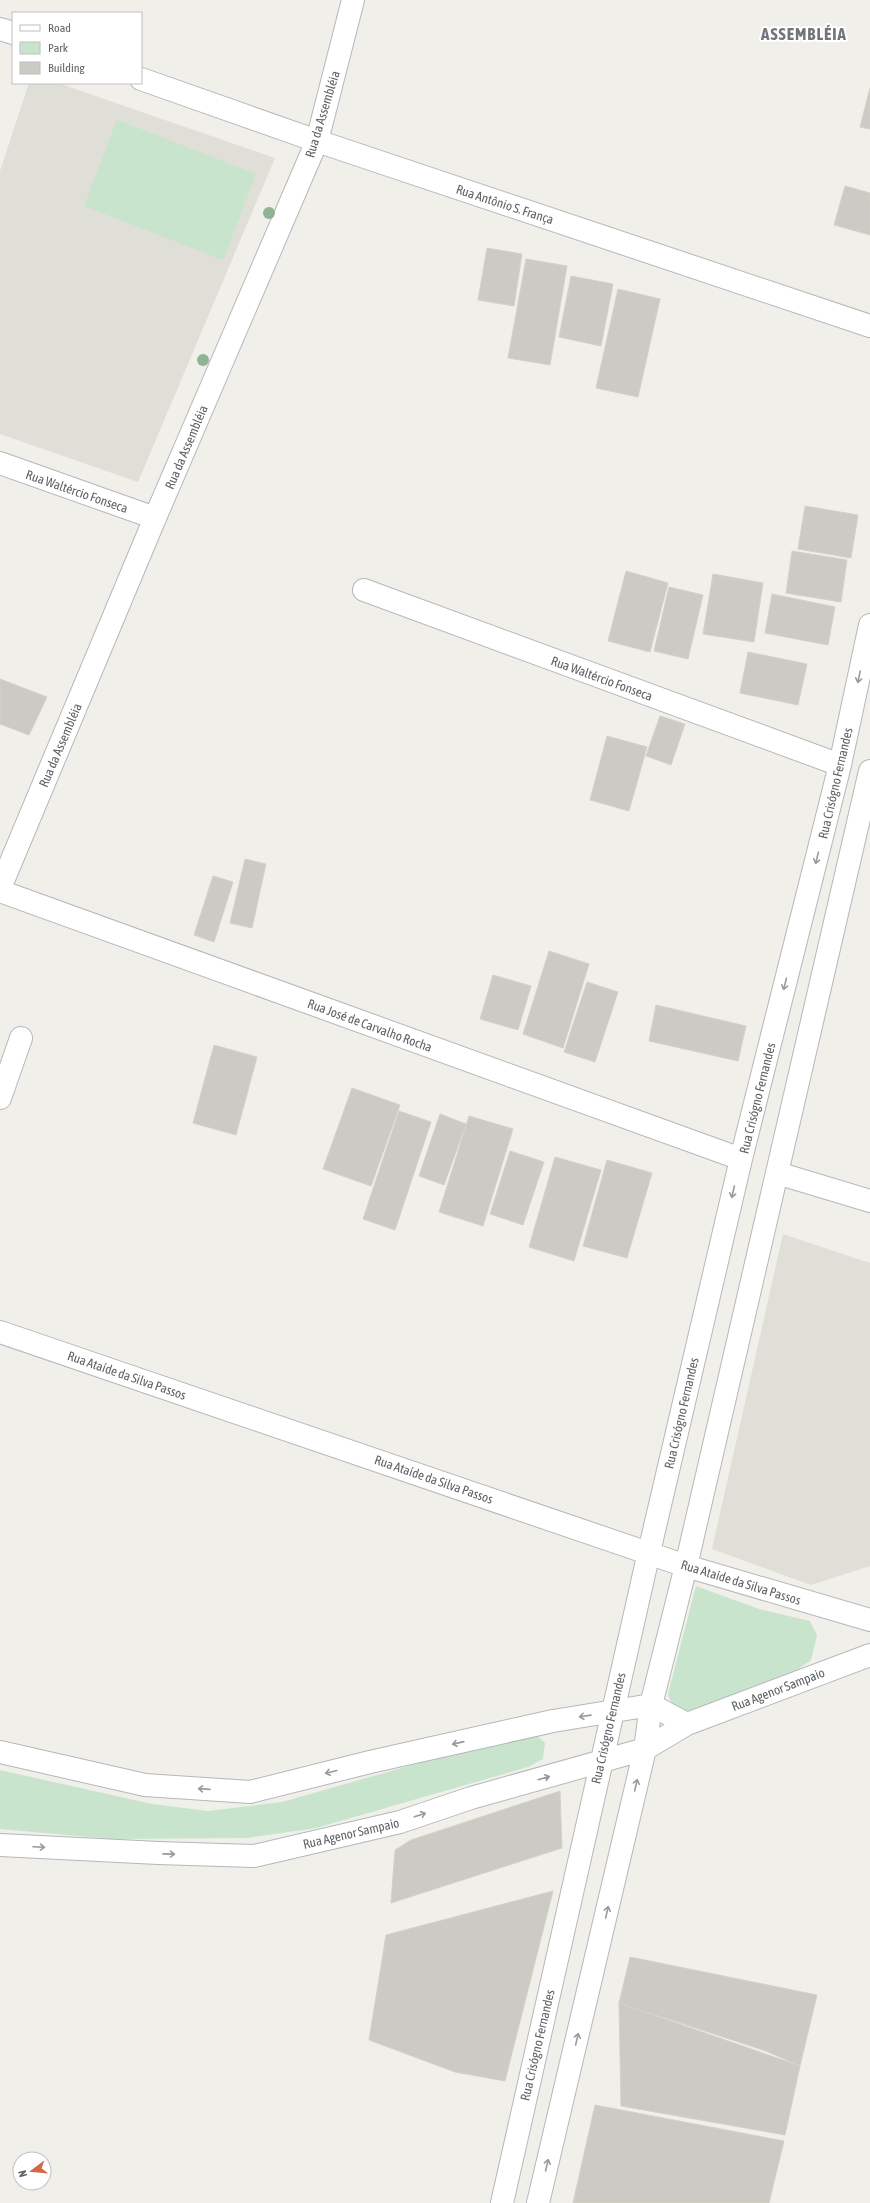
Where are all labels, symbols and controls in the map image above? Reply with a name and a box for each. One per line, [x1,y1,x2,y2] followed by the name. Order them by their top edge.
[12,12,142,84] legend
[48,21,71,35] text: Road
[760,24,847,44] district label: ASSEMBLÉIA
[48,41,69,55] text: Park
[48,61,86,75] text: Building
[302,69,343,159] street label: Rua da Assembléia
[454,182,555,227] street label: Rua Antônio S. França
[162,403,211,491] street label: Rua da Assembléia
[24,467,130,516] street label: Rua Waltércio Fonseca
[549,653,655,704] street label: Rua Waltércio Fonseca
[855,670,863,683] one-way arrow
[36,701,85,789] street label: Rua da Assembléia
[815,726,856,840] street label: Rua Crisógno Fernandes
[813,851,820,864] one-way arrow
[781,977,788,990] one-way arrow
[306,996,434,1055] street label: Rua José de Carvalho Rocha
[736,1041,779,1155] street label: Rua Crisógno Fernandes
[729,1185,737,1198] one-way arrow
[66,1348,188,1403] street label: Rua Ataíde da Silva Passos
[661,1356,702,1470] street label: Rua Crisógno Fernandes
[373,1452,495,1507] street label: Rua Ataíde da Silva Passos
[679,1557,803,1608] street label: Rua Ataíde da Silva Passos
[730,1665,827,1714] street label: Rua Agenor Sampaio
[588,1671,629,1785] street label: Rua Crisógno Fernandes
[579,1712,592,1720] one-way arrow
[451,1739,464,1747] one-way arrow
[325,1769,338,1776] one-way arrow
[537,1774,550,1781] one-way arrow
[633,1779,641,1792] one-way arrow
[198,1786,211,1793] one-way arrow
[413,1811,425,1819] one-way arrow
[301,1815,401,1852] street label: Rua Agenor Sampaio
[32,1843,45,1850] one-way arrow
[162,1850,175,1857] one-way arrow
[603,1906,611,1919] one-way arrow
[517,1988,558,2102] street label: Rua Crisógno Fernandes
[573,2032,581,2045] one-way arrow
[12,2151,52,2191] north arrow
[543,2159,551,2172] one-way arrow
[16,2169,29,2179] text: N

